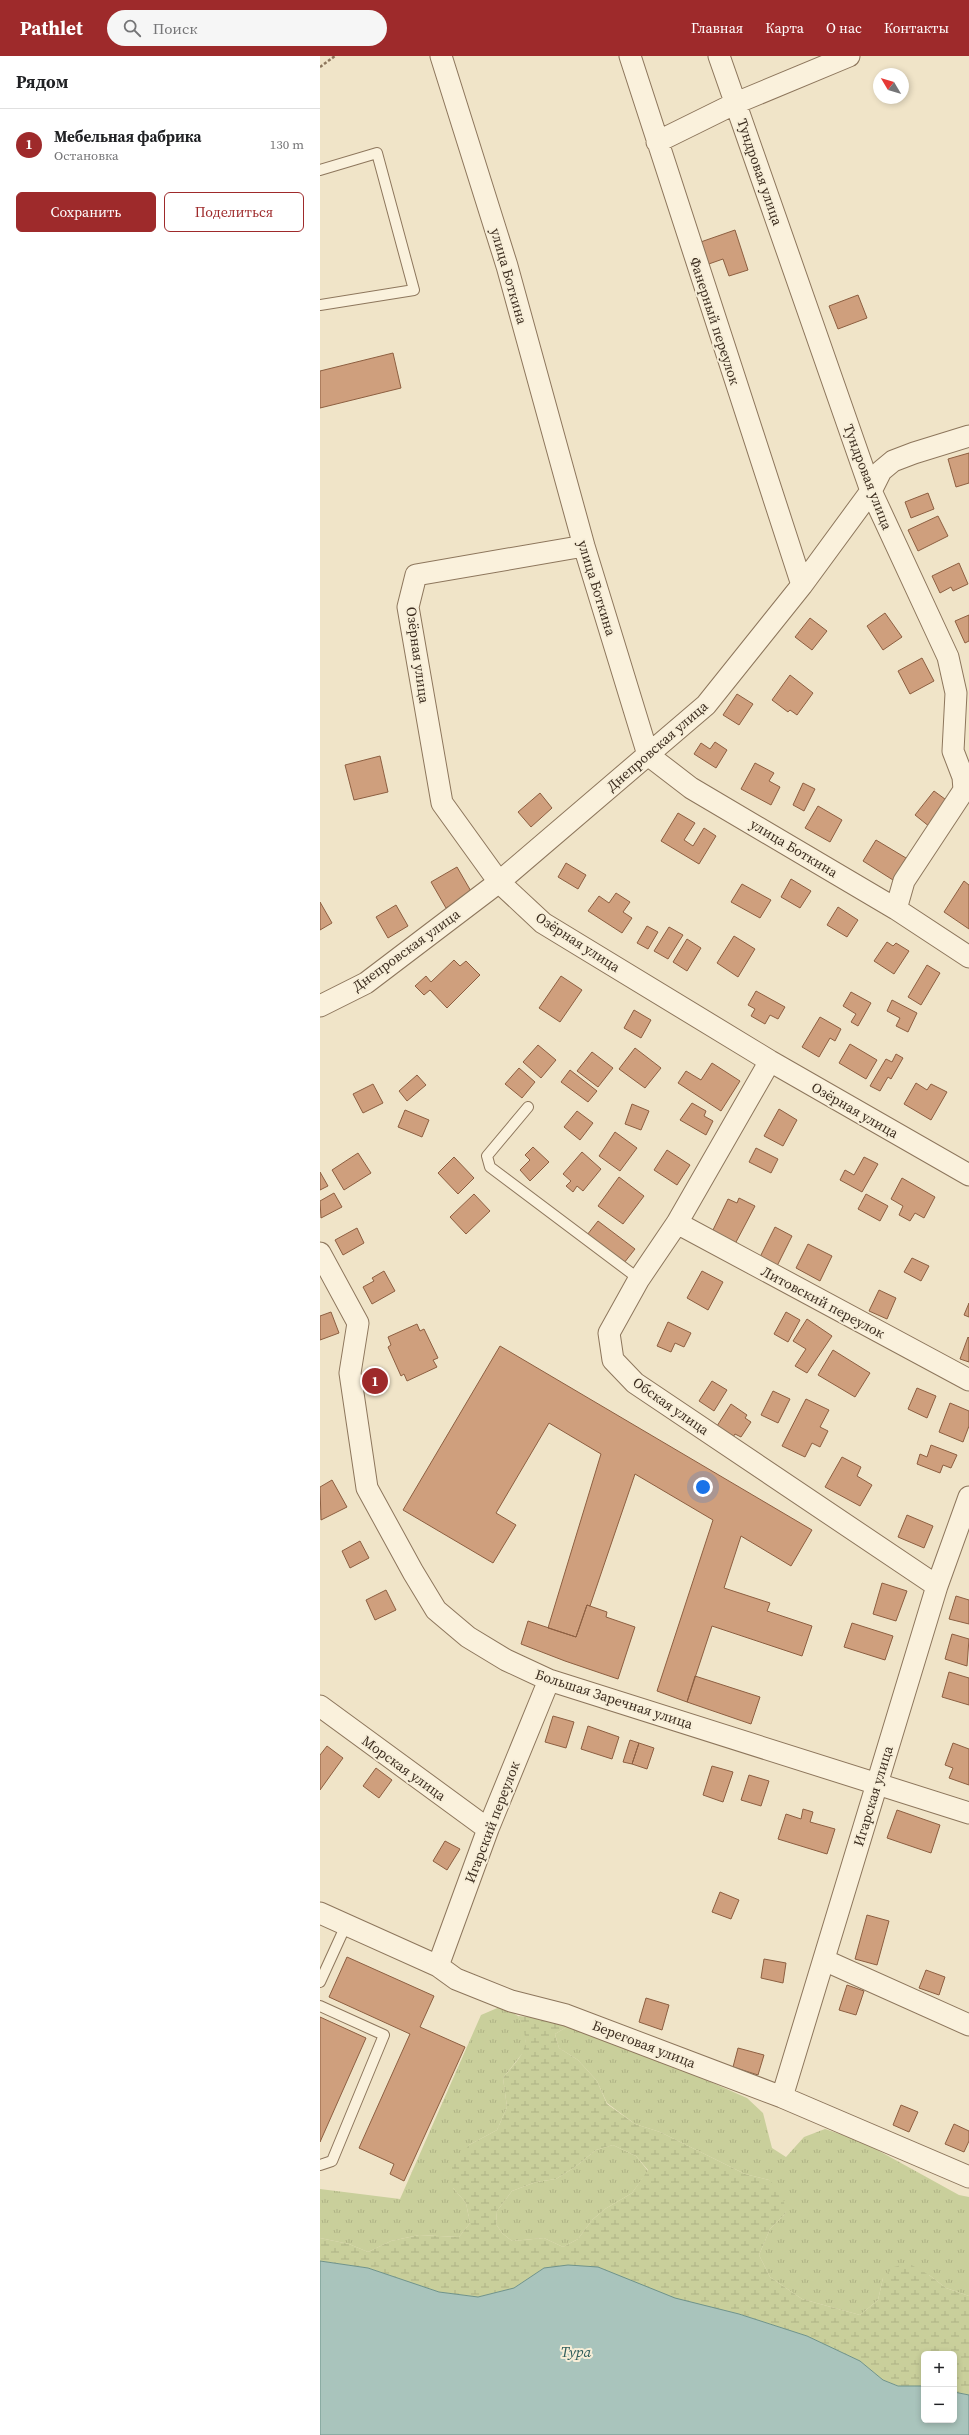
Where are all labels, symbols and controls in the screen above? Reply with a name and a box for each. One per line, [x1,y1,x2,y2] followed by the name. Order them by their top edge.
[107,10,387,46] search box
[20,15,83,41] text: Pathlet
[121,17,143,39] icon: search
[153,18,198,39] text: Поиск
[691,18,743,38] text: Главная
[765,18,804,38] text: Карта
[826,18,862,38] text: О нас
[884,18,949,38] text: Контакты
[873,68,909,104] north arrow
[16,70,68,94] text: Рядом
[732,116,788,229] street label: Тундровая улица
[54,126,202,147] text: Мебельная фабрика
[25,136,33,153] text: 1
[270,136,304,153] text: 130 m
[54,147,119,164] text: Остановка
[16,192,156,232] button: Сохранить
[164,192,304,232] button: Поделиться
[486,226,533,327] street label: улица Боткина
[685,255,745,388] street label: Фанерный переулок
[839,421,898,534] street label: Тундровая улица
[573,538,621,639] street label: улица Боткина
[401,605,435,705] street label: Озёрная улица
[602,696,713,796] street label: Днепровская улица
[746,814,842,883] street label: улица Боткина
[348,904,465,996] street label: Днепровская улица
[532,907,625,977] street label: Озёрная улица
[808,1077,903,1143] street label: Озёрная улица
[758,1261,889,1343] street label: Литовский переулок
[362,1366,388,1396] pin: 1
[629,1372,714,1440] street label: Обская улица
[693,1477,713,1497] your location
[533,1664,696,1734] street label: Большая Заречная улица
[358,1731,451,1806] street label: Морская улица
[848,1743,898,1849] street label: Игарская улица
[460,1758,525,1886] street label: Игарский переулок
[589,2015,699,2073] street label: Береговая улица
[561,2341,592,2362] water label: Тура
[921,2351,957,2423] map controls
[921,2351,957,2387] button: +
[921,2387,957,2423] button: −

